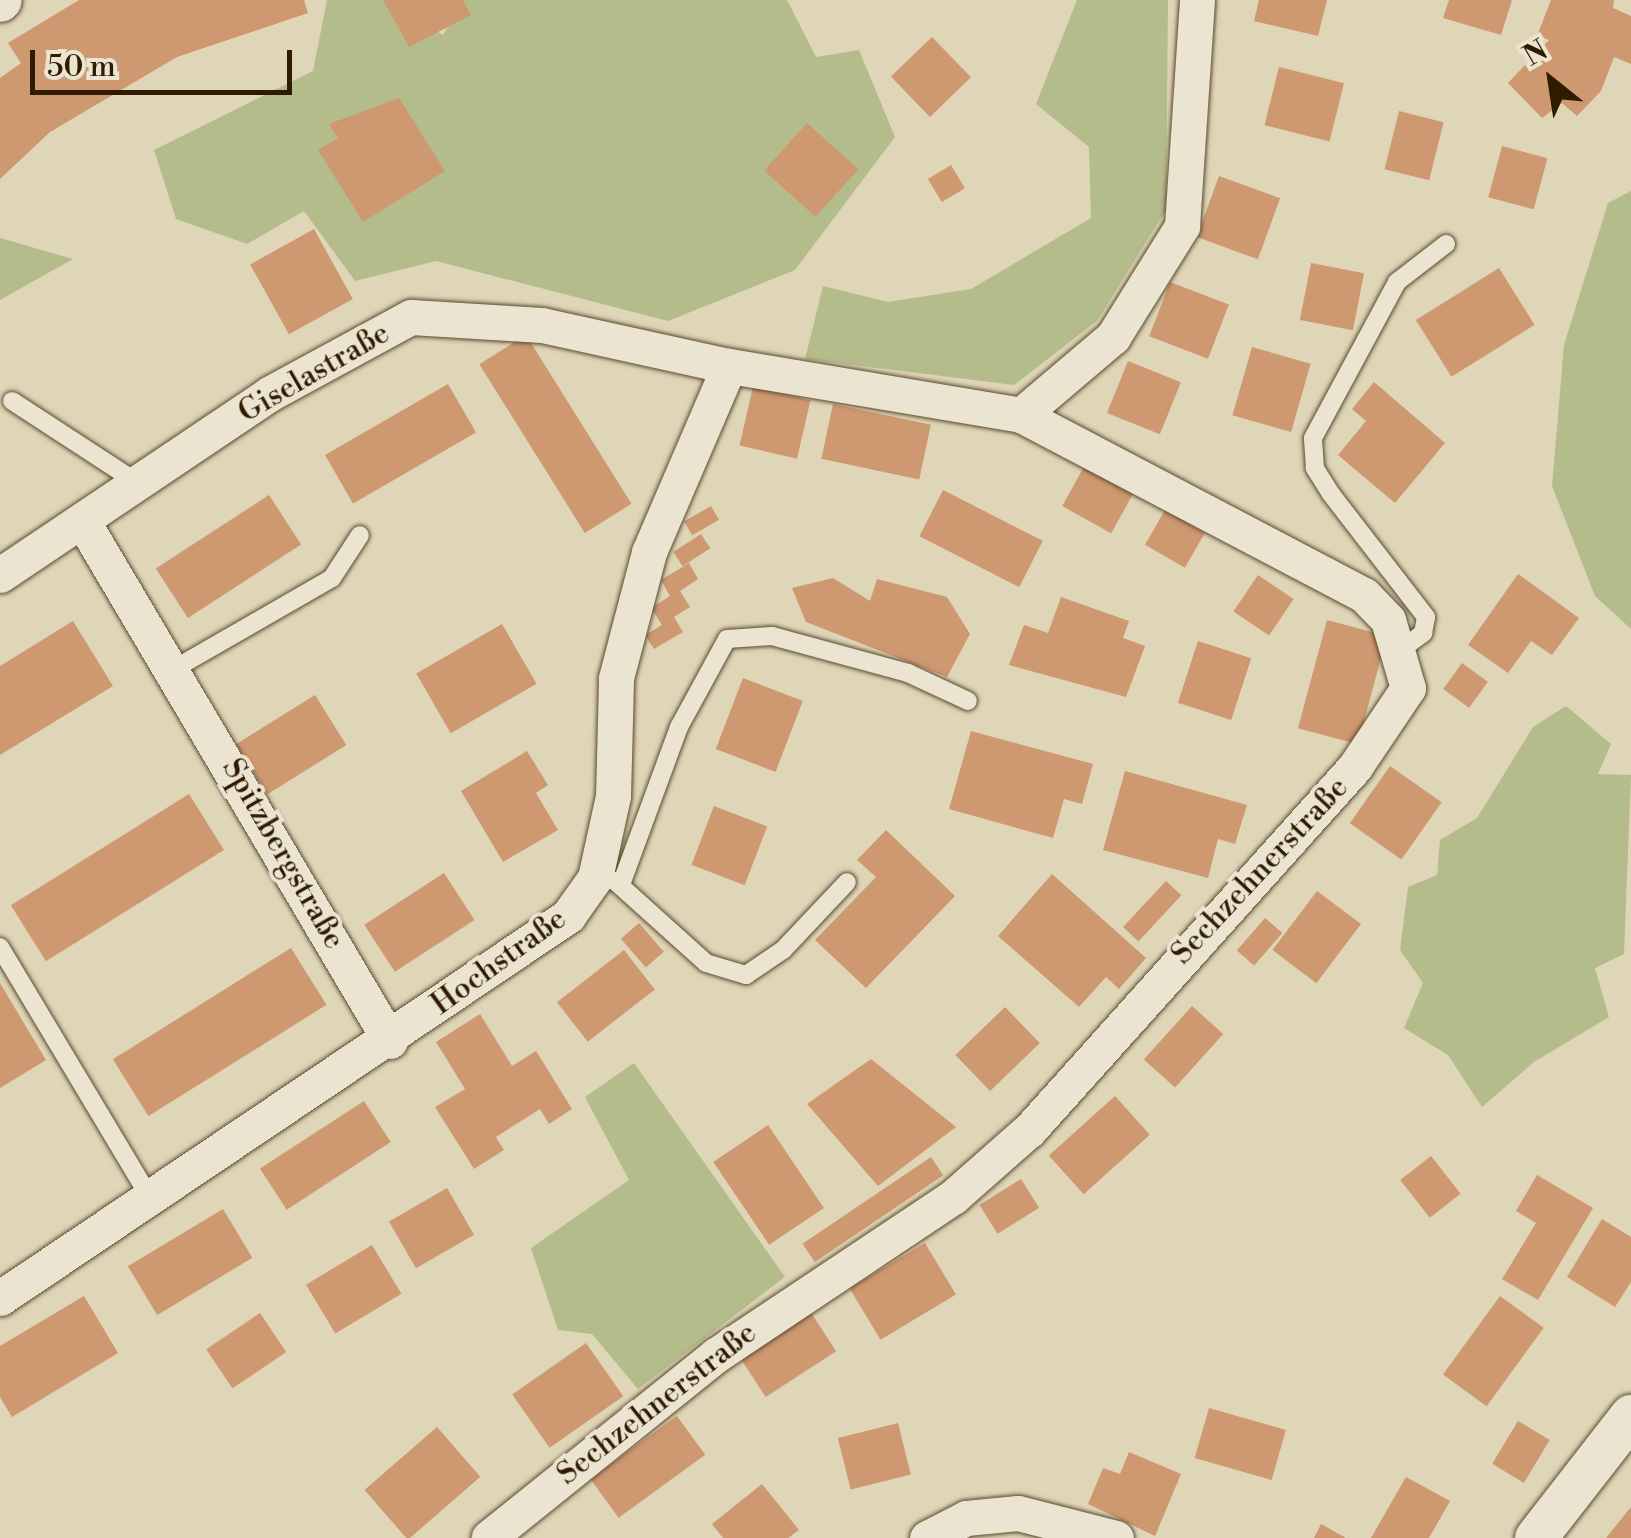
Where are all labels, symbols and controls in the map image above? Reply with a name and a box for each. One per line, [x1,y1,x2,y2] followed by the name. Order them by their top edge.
[35,30,298,92] scale bar
[1501,30,1601,130] north arrow
[1517,33,1554,74] text: N
[47,48,116,86] text: 50 m
[232,315,396,431] street label: Giselastraße
[214,752,352,956] street label: Spitzbergstraße
[1164,770,1356,972] street label: Sechzehnerstraße
[425,901,573,1023] street label: Hochstraße
[550,1315,764,1493] street label: Sechzehnerstraße

